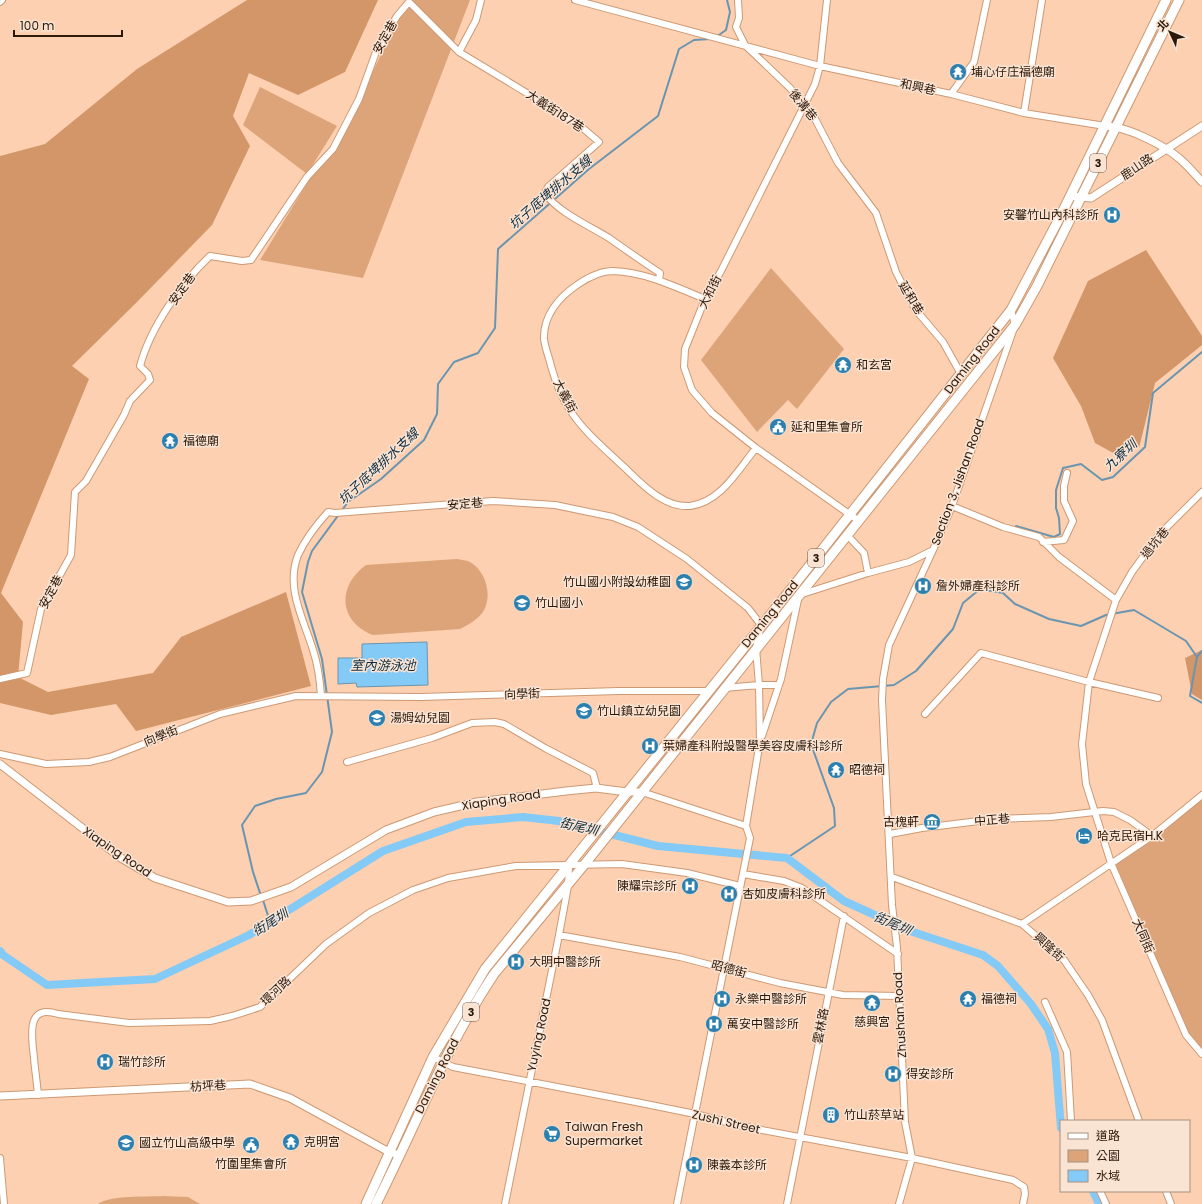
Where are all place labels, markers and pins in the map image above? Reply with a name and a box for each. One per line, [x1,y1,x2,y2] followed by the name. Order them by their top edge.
[948,62,968,82] temple icon: 埔心仔庄福德廟
[971,63,1055,80] place label: 埔心仔庄福德廟
[1102,205,1122,225] hospital icon: 安馨竹山內科診所
[1003,206,1099,223] place label: 安馨竹山內科診所
[833,355,853,375] temple icon: 和玄宮
[856,356,892,373] place label: 和玄宮
[768,417,788,437] public building icon: 延和里集會所
[791,418,863,435] place label: 延和里集會所
[160,431,180,451] temple icon: 福德廟
[183,432,219,449] place label: 福德廟
[674,572,694,592] school or university icon: 竹山國小附設幼稚園
[563,573,671,590] place label: 竹山國小附設幼稚園
[913,576,933,596] hospital icon: 詹外婦產科診所
[936,577,1020,594] place label: 詹外婦產科診所
[512,593,532,613] school or university icon: 竹山國小
[535,594,583,611] place label: 竹山國小
[574,701,594,721] school or university icon: 竹山鎮立幼兒園
[597,702,681,719] place label: 竹山鎮立幼兒園
[367,708,387,728] school or university icon: 湯姆幼兒園
[390,709,450,726] place label: 湯姆幼兒園
[640,736,660,756] hospital icon: 葉婦產科附設醫學美容皮膚科診所
[663,737,843,754] place label: 葉婦產科附設醫學美容皮膚科診所
[826,760,846,780] temple icon: 昭德祠
[849,761,885,778] place label: 昭德祠
[922,812,942,832] museum icon: 古槐軒
[883,813,919,830] place label: 古槐軒
[1074,826,1094,846] hotel icon: 哈克民宿H.K
[1097,827,1163,844] place label: 哈克民宿H.K
[680,876,700,896] hospital icon: 陳耀宗診所
[617,877,677,894] place label: 陳耀宗診所
[719,884,739,904] hospital icon: 杏如皮膚科診所
[742,885,826,902] place label: 杏如皮膚科診所
[506,952,526,972] hospital icon: 大明中醫診所
[529,953,601,970] place label: 大明中醫診所
[712,989,732,1009] hospital icon: 永樂中醫診所
[958,989,978,1009] temple icon: 福德祠
[735,990,807,1007] place label: 永樂中醫診所
[981,990,1017,1007] place label: 福德祠
[862,993,882,1013] temple icon: 慈興宮
[854,1013,890,1030] place label: 慈興宮
[704,1014,724,1034] hospital icon: 萬安中醫診所
[727,1015,799,1032] place label: 萬安中醫診所
[95,1052,115,1072] hospital icon: 瑞竹診所
[118,1053,166,1070] place label: 瑞竹診所
[883,1064,903,1084] hospital icon: 得安診所
[906,1065,954,1082] place label: 得安診所
[821,1105,841,1125] building icon: 竹山菸草站
[844,1106,904,1123] place label: 竹山菸草站
[565,1118,643,1149] place label: Taiwan Fresh Supermarket
[542,1124,562,1144] supermarket icon: Taiwan Fresh Supermarket
[281,1132,301,1152] temple icon: 克明宮
[116,1133,136,1153] school or university icon: 國立竹山高級中學
[304,1133,340,1150] place label: 克明宮
[139,1134,235,1151] place label: 國立竹山高級中學
[241,1135,261,1155] public building icon: 竹圍里集會所
[215,1155,287,1172] place label: 竹圍里集會所
[684,1155,704,1175] hospital icon: 陳義本診所
[707,1156,767,1173] place label: 陳義本診所

